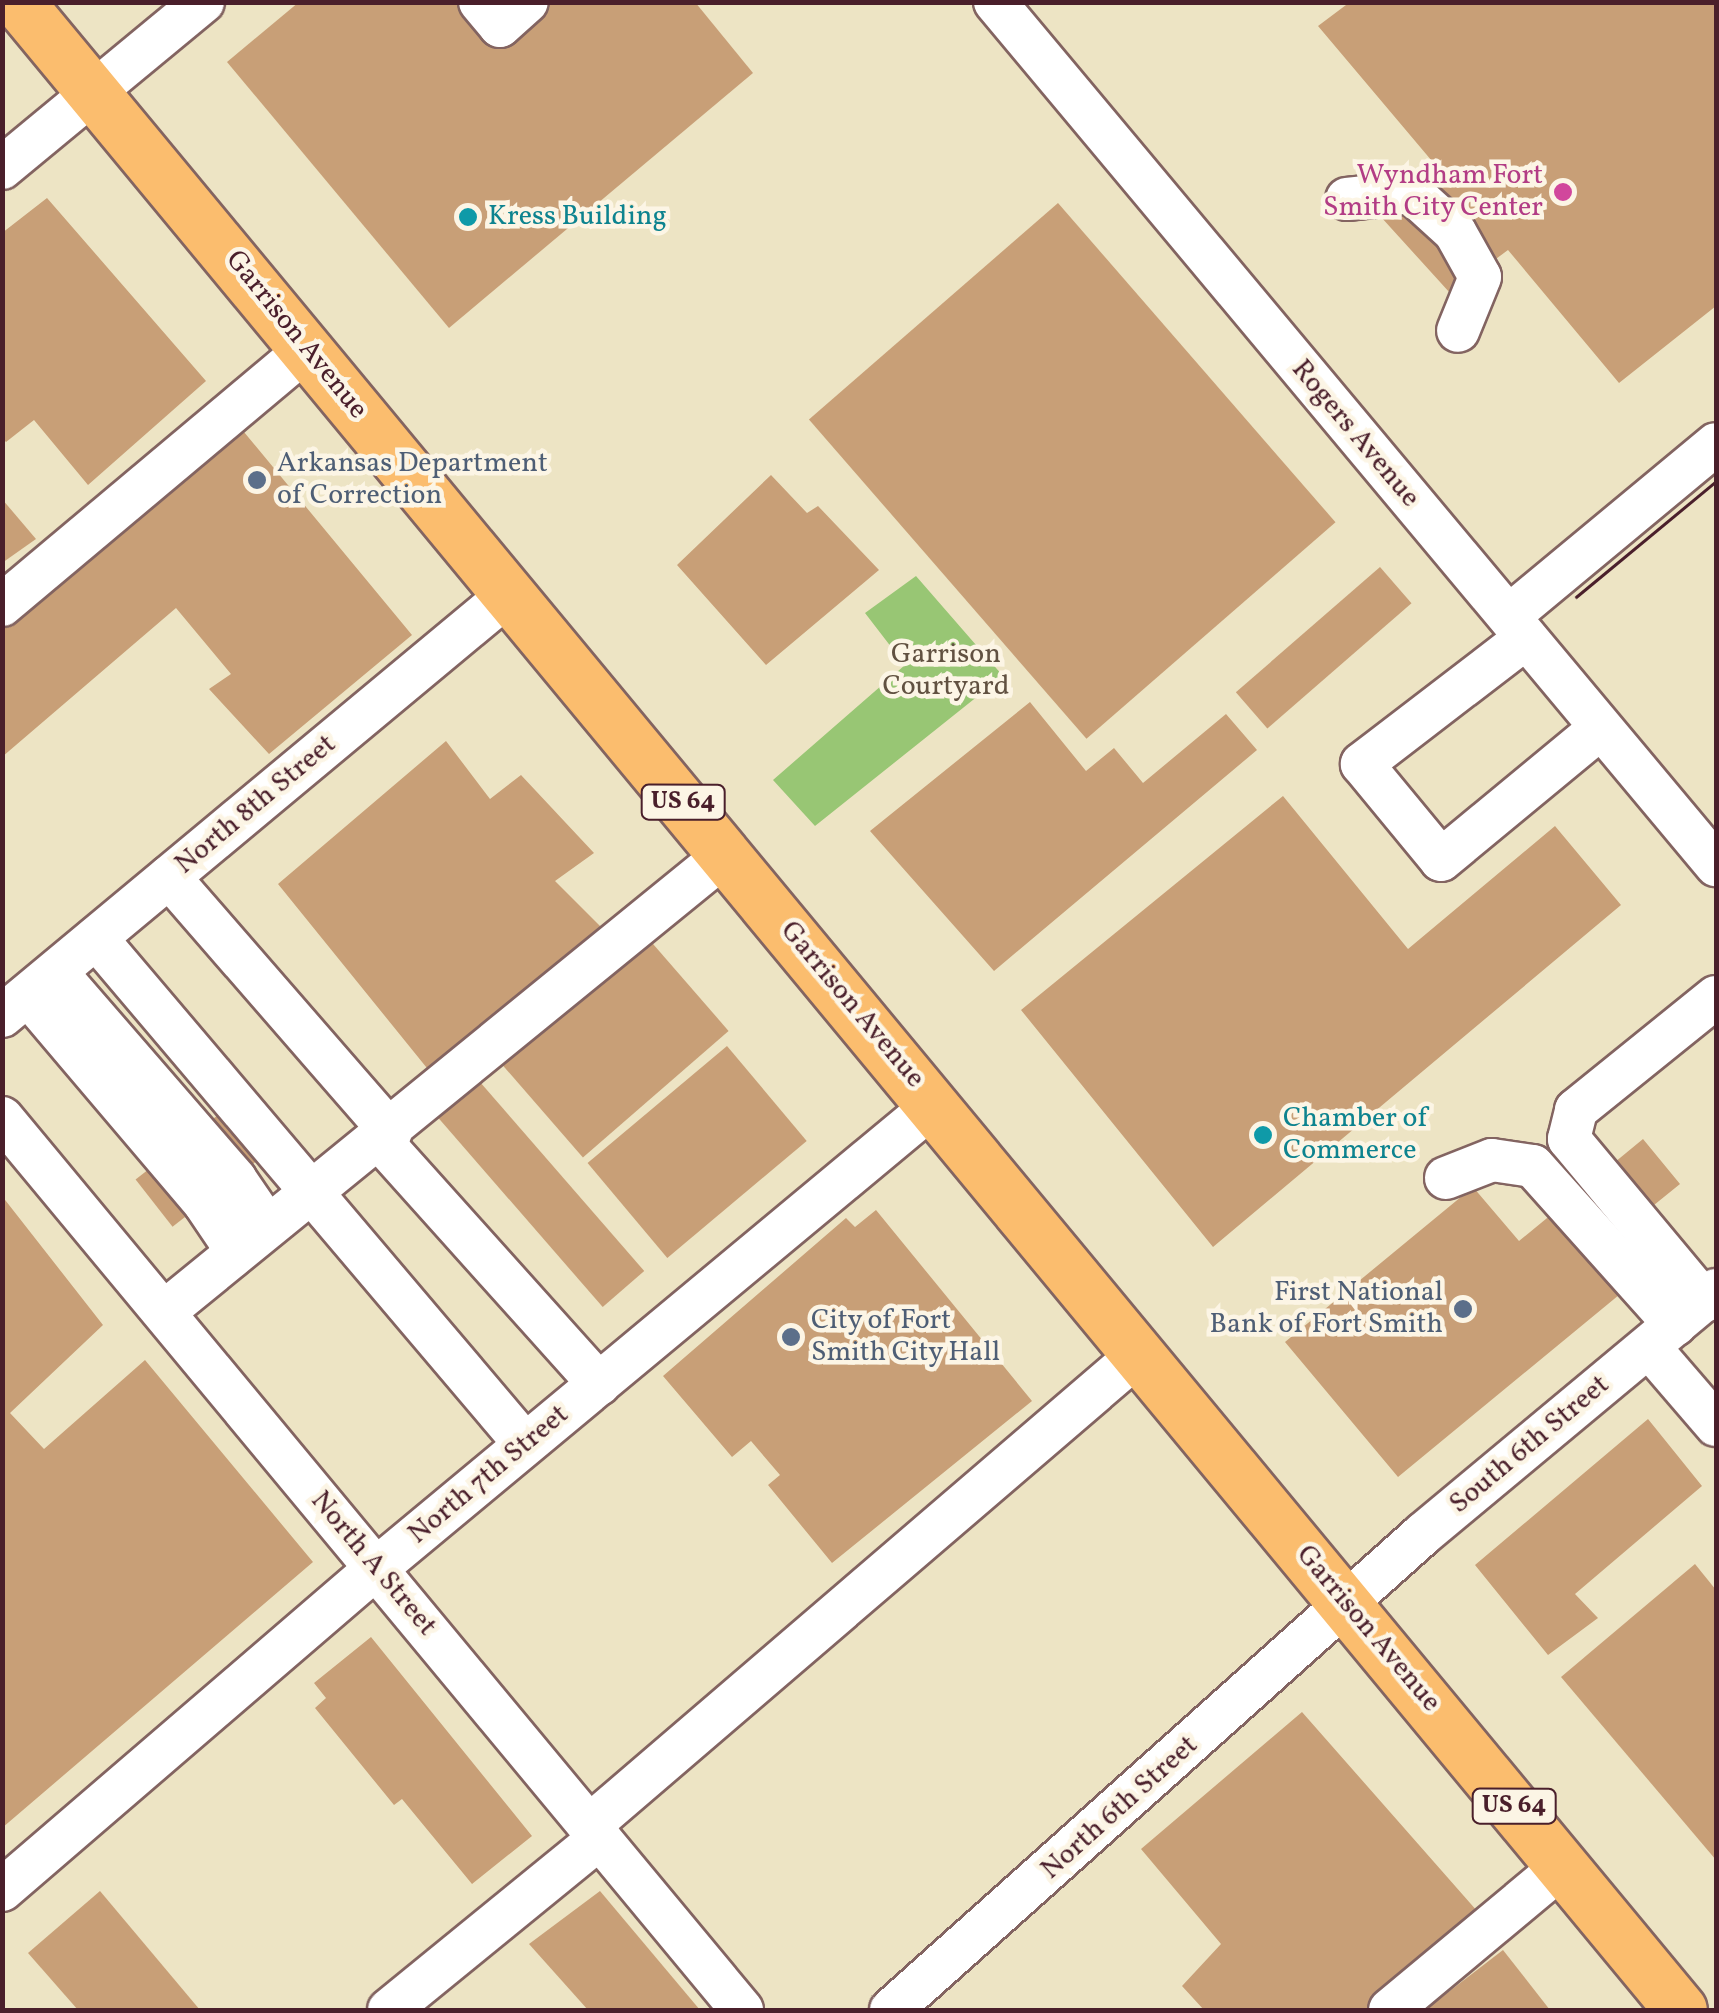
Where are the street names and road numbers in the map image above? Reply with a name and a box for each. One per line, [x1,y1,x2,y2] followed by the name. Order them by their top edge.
[218,244,374,426] street label: Garrison Avenue
[1284,354,1426,514] street label: Rogers Avenue
[169,728,343,882] street label: North 8th Street
[640,782,726,822] road number: US 64
[773,915,931,1095] street label: Garrison Avenue
[1443,1369,1617,1521] street label: South 6th Street
[402,1398,576,1552] street label: North 7th Street
[303,1485,443,1643] street label: North A Street
[1289,1539,1447,1719] street label: Garrison Avenue
[1035,1729,1205,1887] street label: North 6th Street
[1472,1786,1556,1826] road number: US 64

